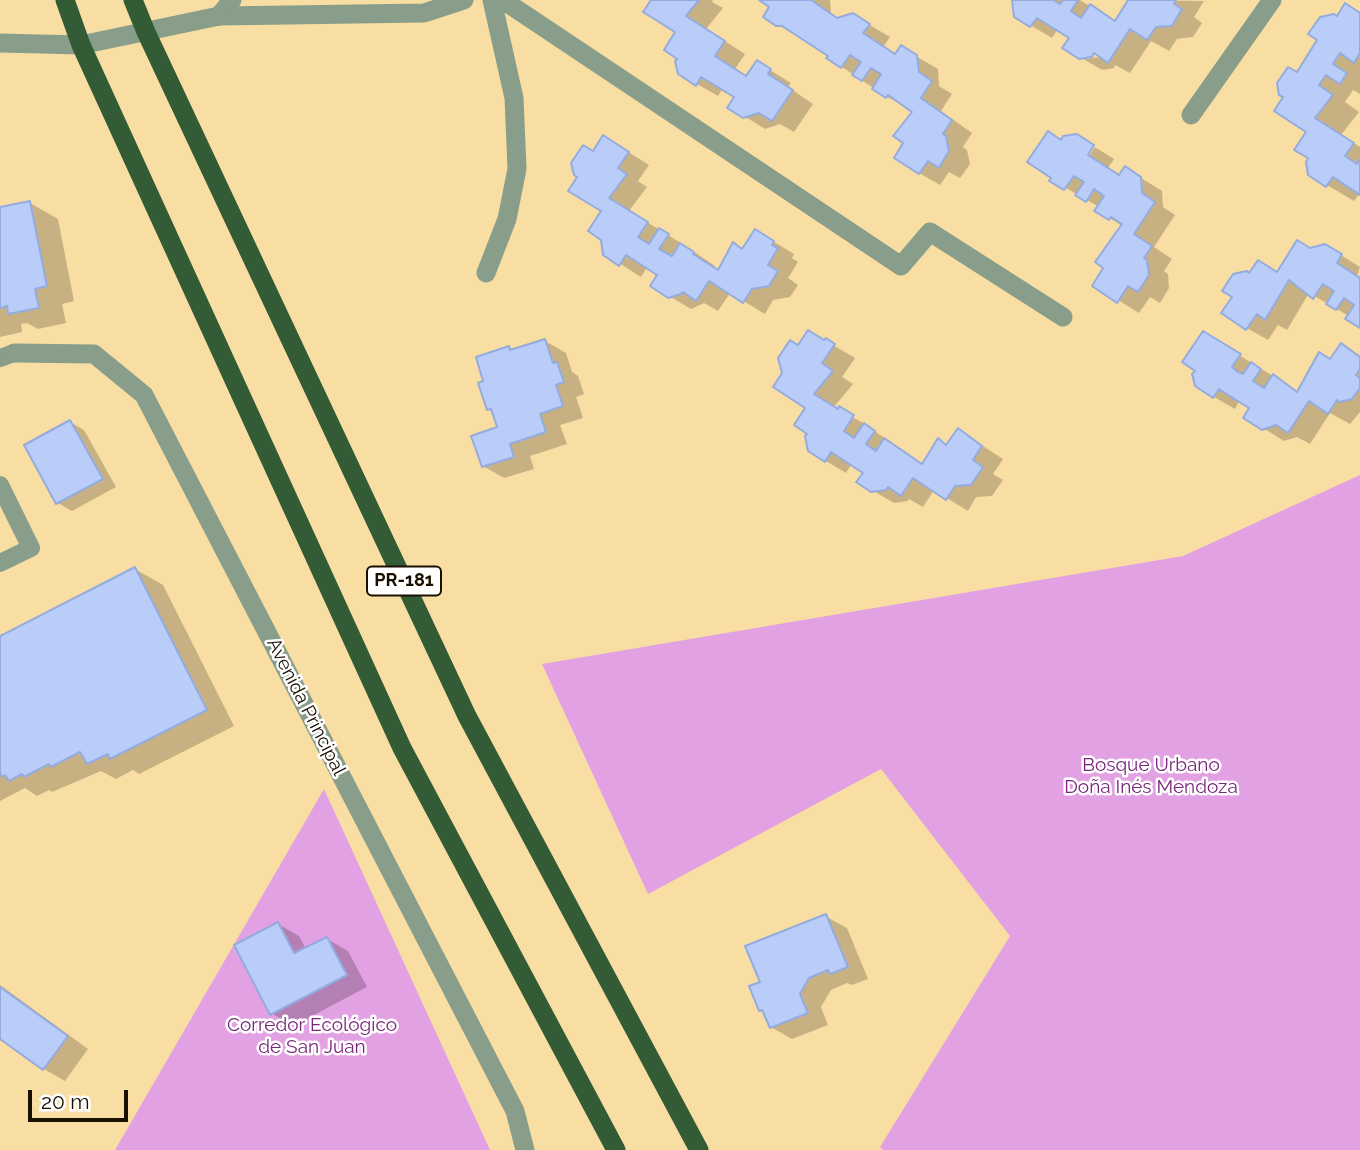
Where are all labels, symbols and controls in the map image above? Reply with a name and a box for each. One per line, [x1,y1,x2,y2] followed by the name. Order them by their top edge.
[367,566,441,596] road number: PR-181
[262,635,350,779] street label: Avenida Principal
[1064,754,1238,798] park label: Bosque Urbano Doña Inés Mendoza
[227,1014,397,1058] park label: Corredor Ecológico de San Juan
[32,1076,131,1120] scale bar
[41,1089,89,1114] text: 20 m

